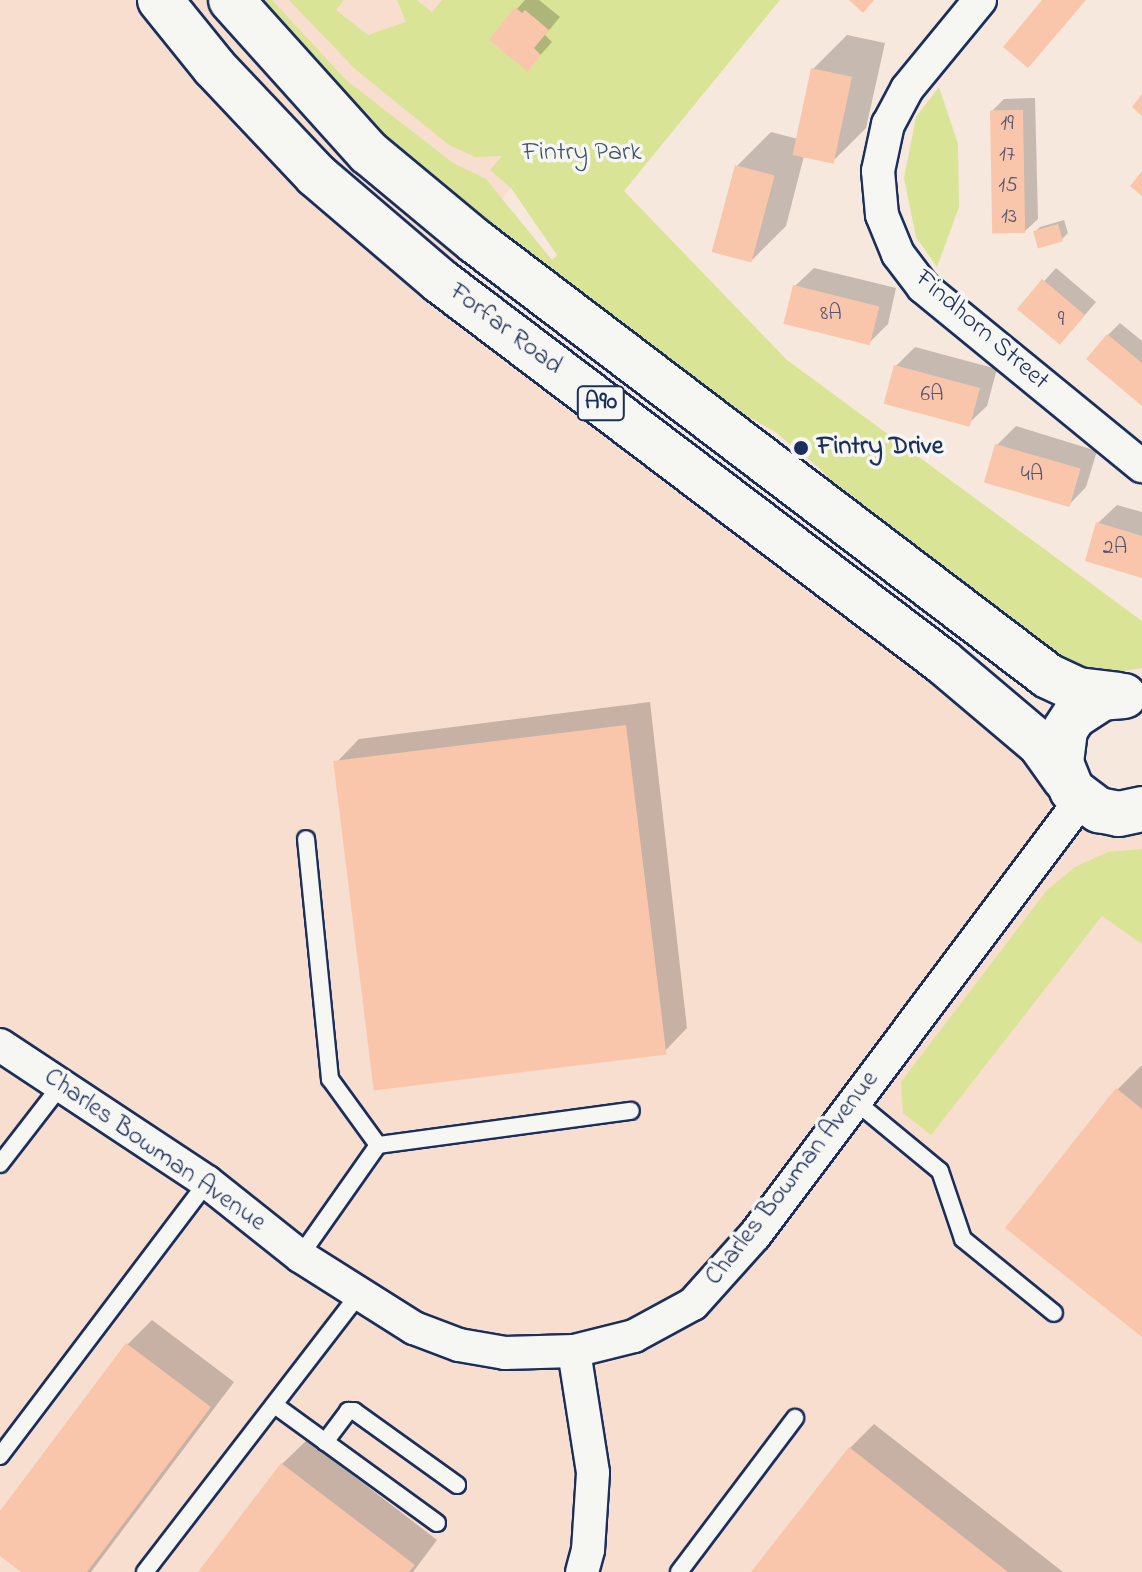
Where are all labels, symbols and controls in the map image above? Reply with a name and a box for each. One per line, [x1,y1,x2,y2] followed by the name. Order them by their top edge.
[1000,112,1014,138] house number: 19
[522,138,642,170] park label: Fintry Park
[999,143,1015,169] house number: 17
[998,174,1018,200] house number: 15
[1001,205,1017,231] house number: 13
[907,264,1055,398] street label: Findhorn Street
[442,277,568,383] street label: Forfar Road
[820,302,842,328] house number: 8A
[1058,308,1064,334] house number: 9
[575,383,627,423] road number: A90
[920,383,944,409] house number: 6A
[817,432,943,464] place label: Fintry Drive
[792,439,810,457] marker: Fintry Drive
[1021,463,1043,489] house number: 4A
[1103,536,1127,562] house number: 2A
[37,1063,271,1239] street label: Charles Bowman Avenue
[699,1065,887,1293] street label: Charles Bowman Avenue

